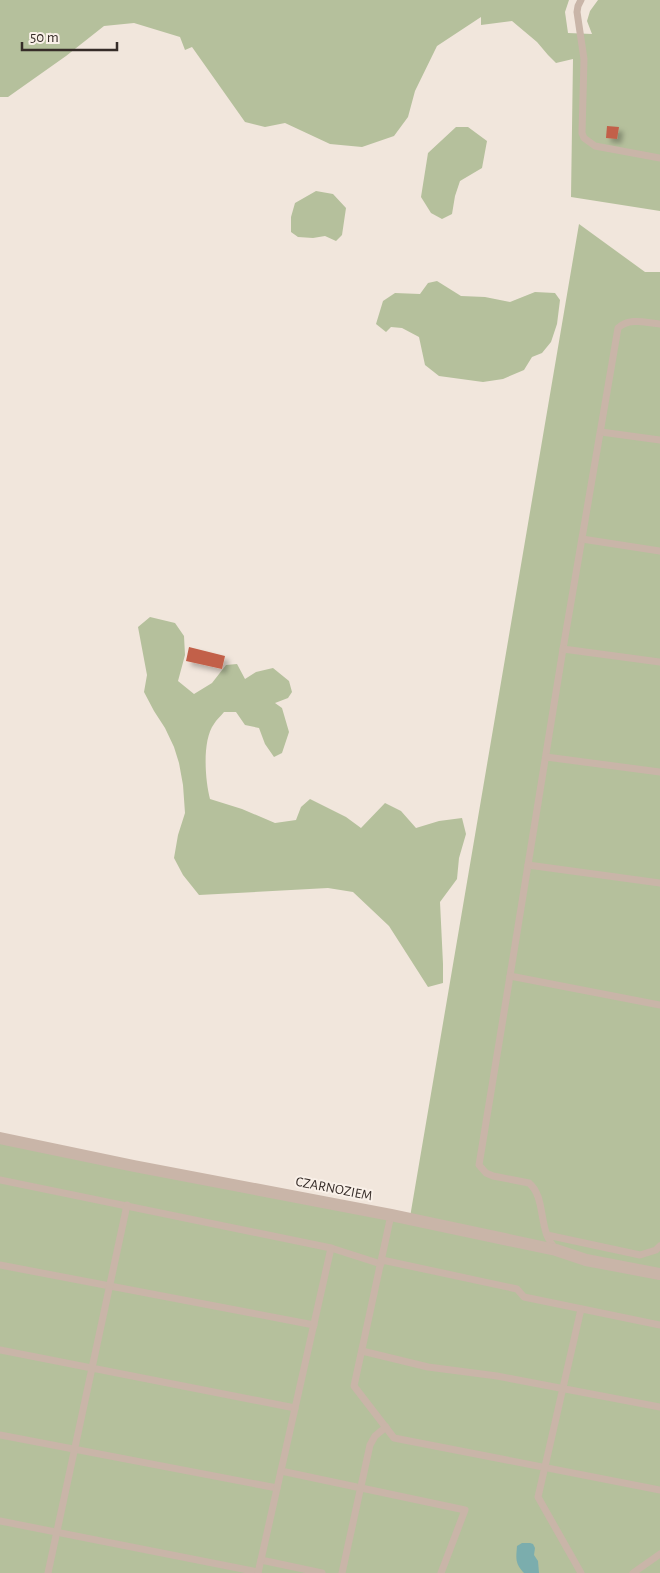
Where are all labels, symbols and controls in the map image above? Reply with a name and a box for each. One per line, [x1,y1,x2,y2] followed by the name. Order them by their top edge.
[22,20,118,52] scale bar
[30,30,59,45] text: 50 m
[295,1175,373,1203] street label: CZARNOZIEM

